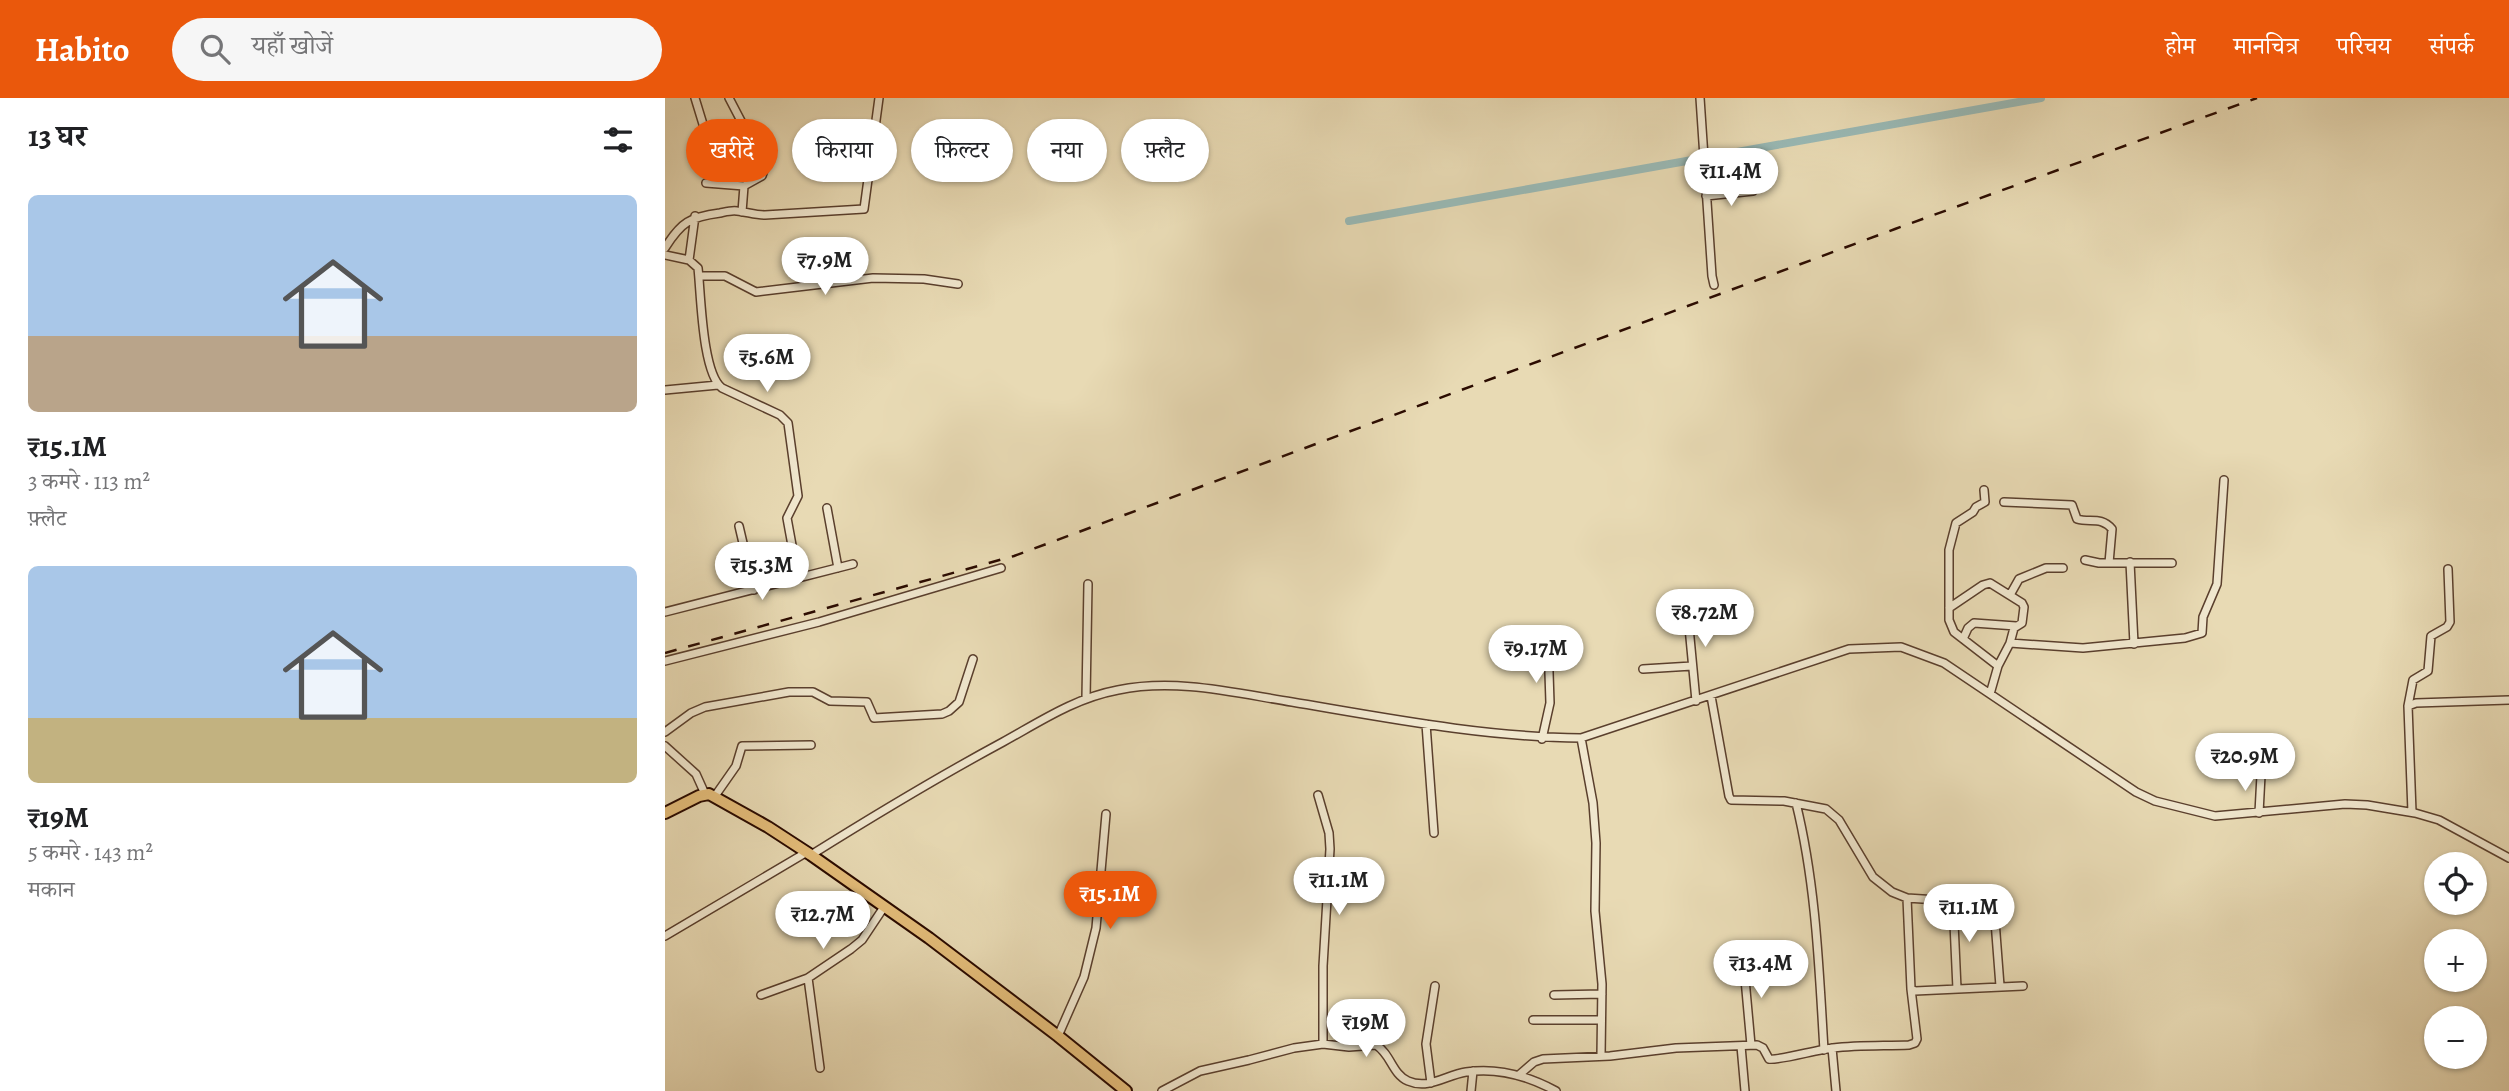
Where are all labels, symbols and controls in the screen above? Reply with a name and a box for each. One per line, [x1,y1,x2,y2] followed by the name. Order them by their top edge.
[172,18,662,81] search box
[35,27,130,72] text: Habito
[252,28,333,63] text: यहाँ खोजें
[196,30,234,68] icon: search
[2165,30,2195,62] text: होम
[2233,30,2299,62] text: मानचित्र
[2337,30,2391,62] text: परिचय
[2429,30,2474,62] text: संपर्क
[28,116,87,156] text: 13 घर
[686,119,778,182] chip: खरीदें
[792,119,897,182] chip: किराया
[911,119,1013,182] chip: फ़िल्टर
[1027,119,1107,182] chip: नया
[1121,119,1209,182] chip: फ़्लैट
[599,121,637,159] icon: filters
[1674,148,1788,208] pin: ₹11.4M
[1700,155,1762,186] text: ₹11.4M
[776,238,874,297] pin: ₹7.9M
[270,241,396,367] icon: home
[798,244,852,275] text: ₹7.9M
[718,334,816,394] pin: ₹5.6M
[740,341,794,372] text: ₹5.6M
[28,426,107,466] text: ₹15.1M
[28,466,150,497] text: 3 कमरे · 113 m²
[28,503,66,534] text: फ़्लैट
[705,542,819,602] pin: ₹15.3M
[731,549,793,580] text: ₹15.3M
[1648,589,1762,649] pin: ₹8.72M
[1672,596,1738,627] text: ₹8.72M
[270,612,396,738] icon: home
[1479,626,1593,685] pin: ₹9.17M
[1505,632,1567,663] text: ₹9.17M
[2188,734,2302,793] pin: ₹20.9M
[2211,740,2279,771] text: ₹20.9M
[28,797,89,837] text: ₹19M
[28,837,153,868] text: 5 कमरे · 143 m²
[2424,852,2487,1069] map controls
[2424,852,2487,915] button: locate
[1282,858,1396,917] pin: ₹11.1M
[1310,864,1368,895] text: ₹11.1M
[1053,872,1167,931] pin: ₹15.1M
[28,874,75,905] text: मकान
[1080,878,1140,909] text: ₹15.1M
[1912,884,2026,944] pin: ₹11.1M
[1940,891,1998,922] text: ₹11.1M
[766,892,880,951] pin: ₹12.7M
[791,898,855,929] text: ₹12.7M
[2424,929,2487,992] button: +
[1704,940,1818,1000] pin: ₹13.4M
[1729,947,1793,978] text: ₹13.4M
[1325,1000,1407,1059] pin: ₹19M
[1343,1006,1389,1037] text: ₹19M
[2424,1006,2487,1069] button: −

